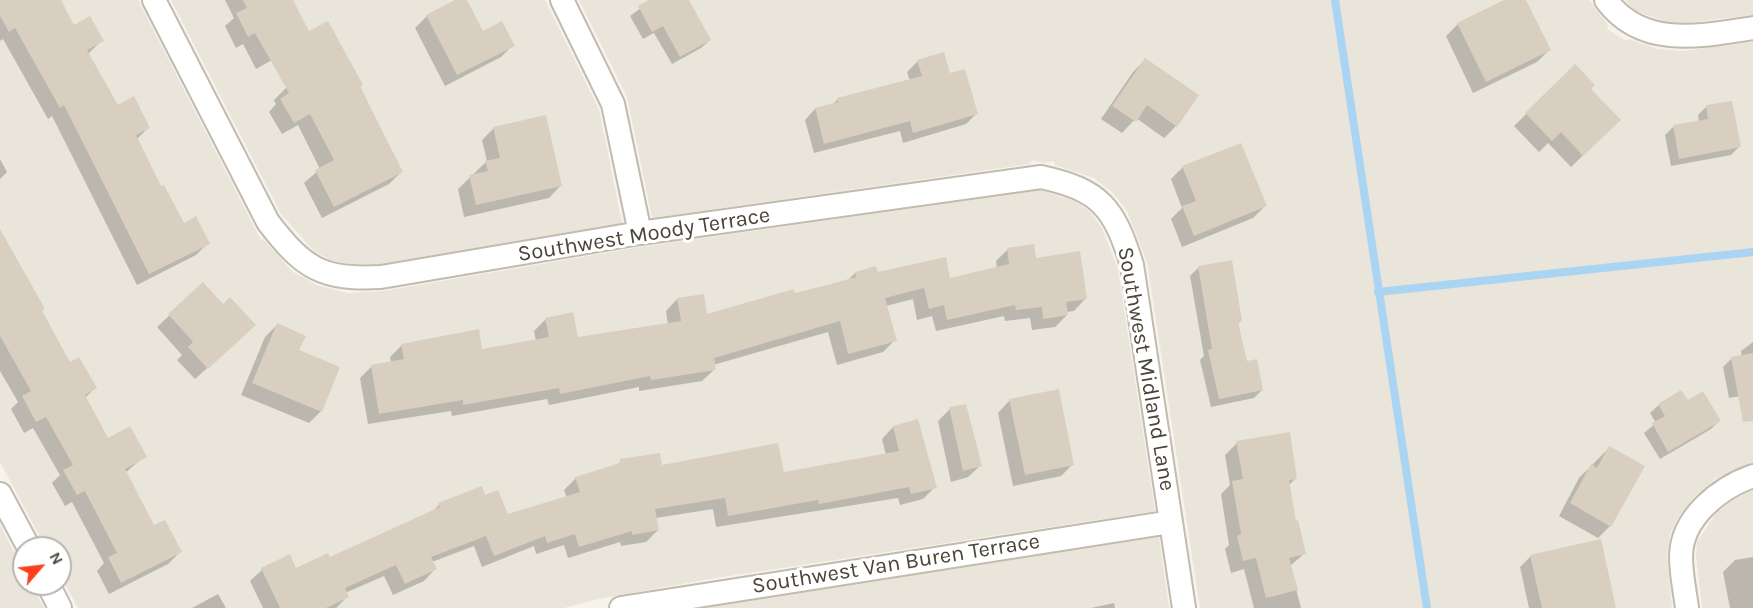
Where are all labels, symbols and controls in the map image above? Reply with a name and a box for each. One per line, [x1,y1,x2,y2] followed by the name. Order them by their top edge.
[516,202,772,268] street label: Southwest Moody Terrace
[1112,245,1180,493] street label: Southwest Midland Lane
[750,528,1042,600] street label: Southwest Van Buren Terrace
[12,536,72,596] north arrow
[45,549,68,568] text: N

